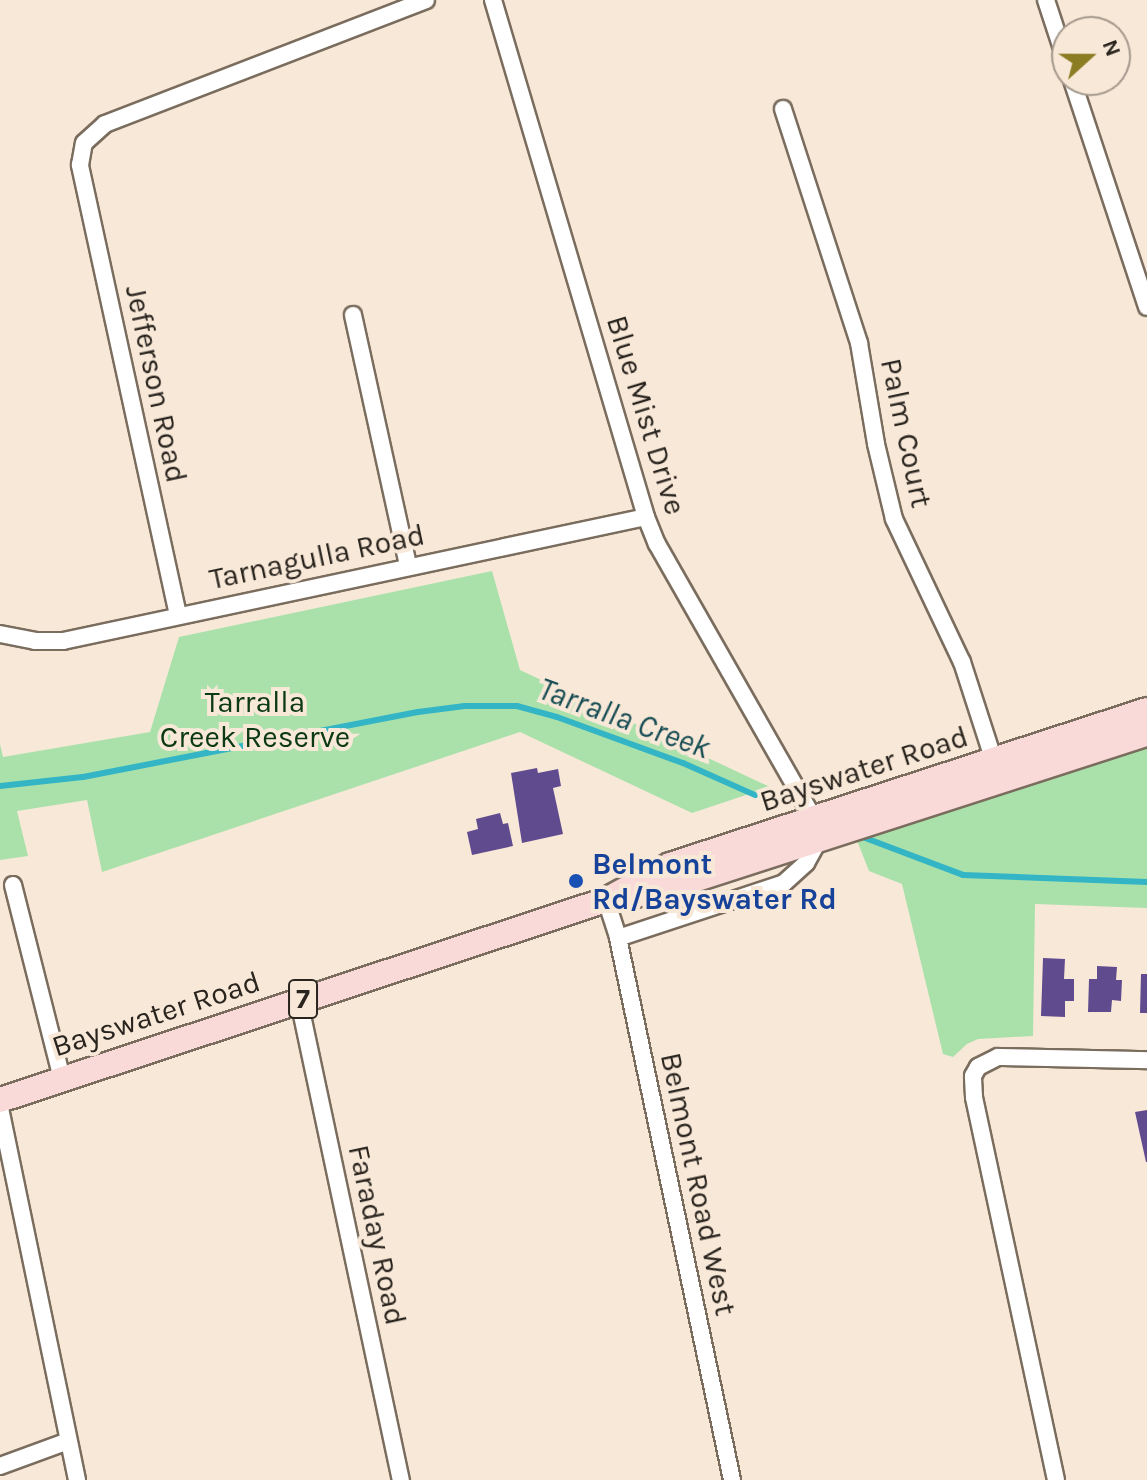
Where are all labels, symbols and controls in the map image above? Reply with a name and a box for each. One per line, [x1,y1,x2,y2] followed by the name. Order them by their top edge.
[1051,16,1131,96] north arrow
[1097,36,1127,60] text: N
[118,282,194,486] street label: Jefferson Road
[599,311,693,519] street label: Blue Mist Drive
[873,355,939,511] street label: Palm Court
[206,517,428,597] street label: Tarnagulla Road
[533,670,715,768] water label: Tarralla Creek
[160,684,350,754] park label: Tarralla Creek Reserve
[755,718,973,820] street label: Bayswater Road
[592,846,837,916] place label: Belmont Rd/Bayswater Rd
[567,872,585,890] marker: Belmont Rd/Bayswater Rd
[47,963,265,1065] street label: Bayswater Road
[287,975,319,1023] road number: 7
[653,1049,743,1319] street label: Belmont Road West
[340,1142,414,1328] street label: Faraday Road

